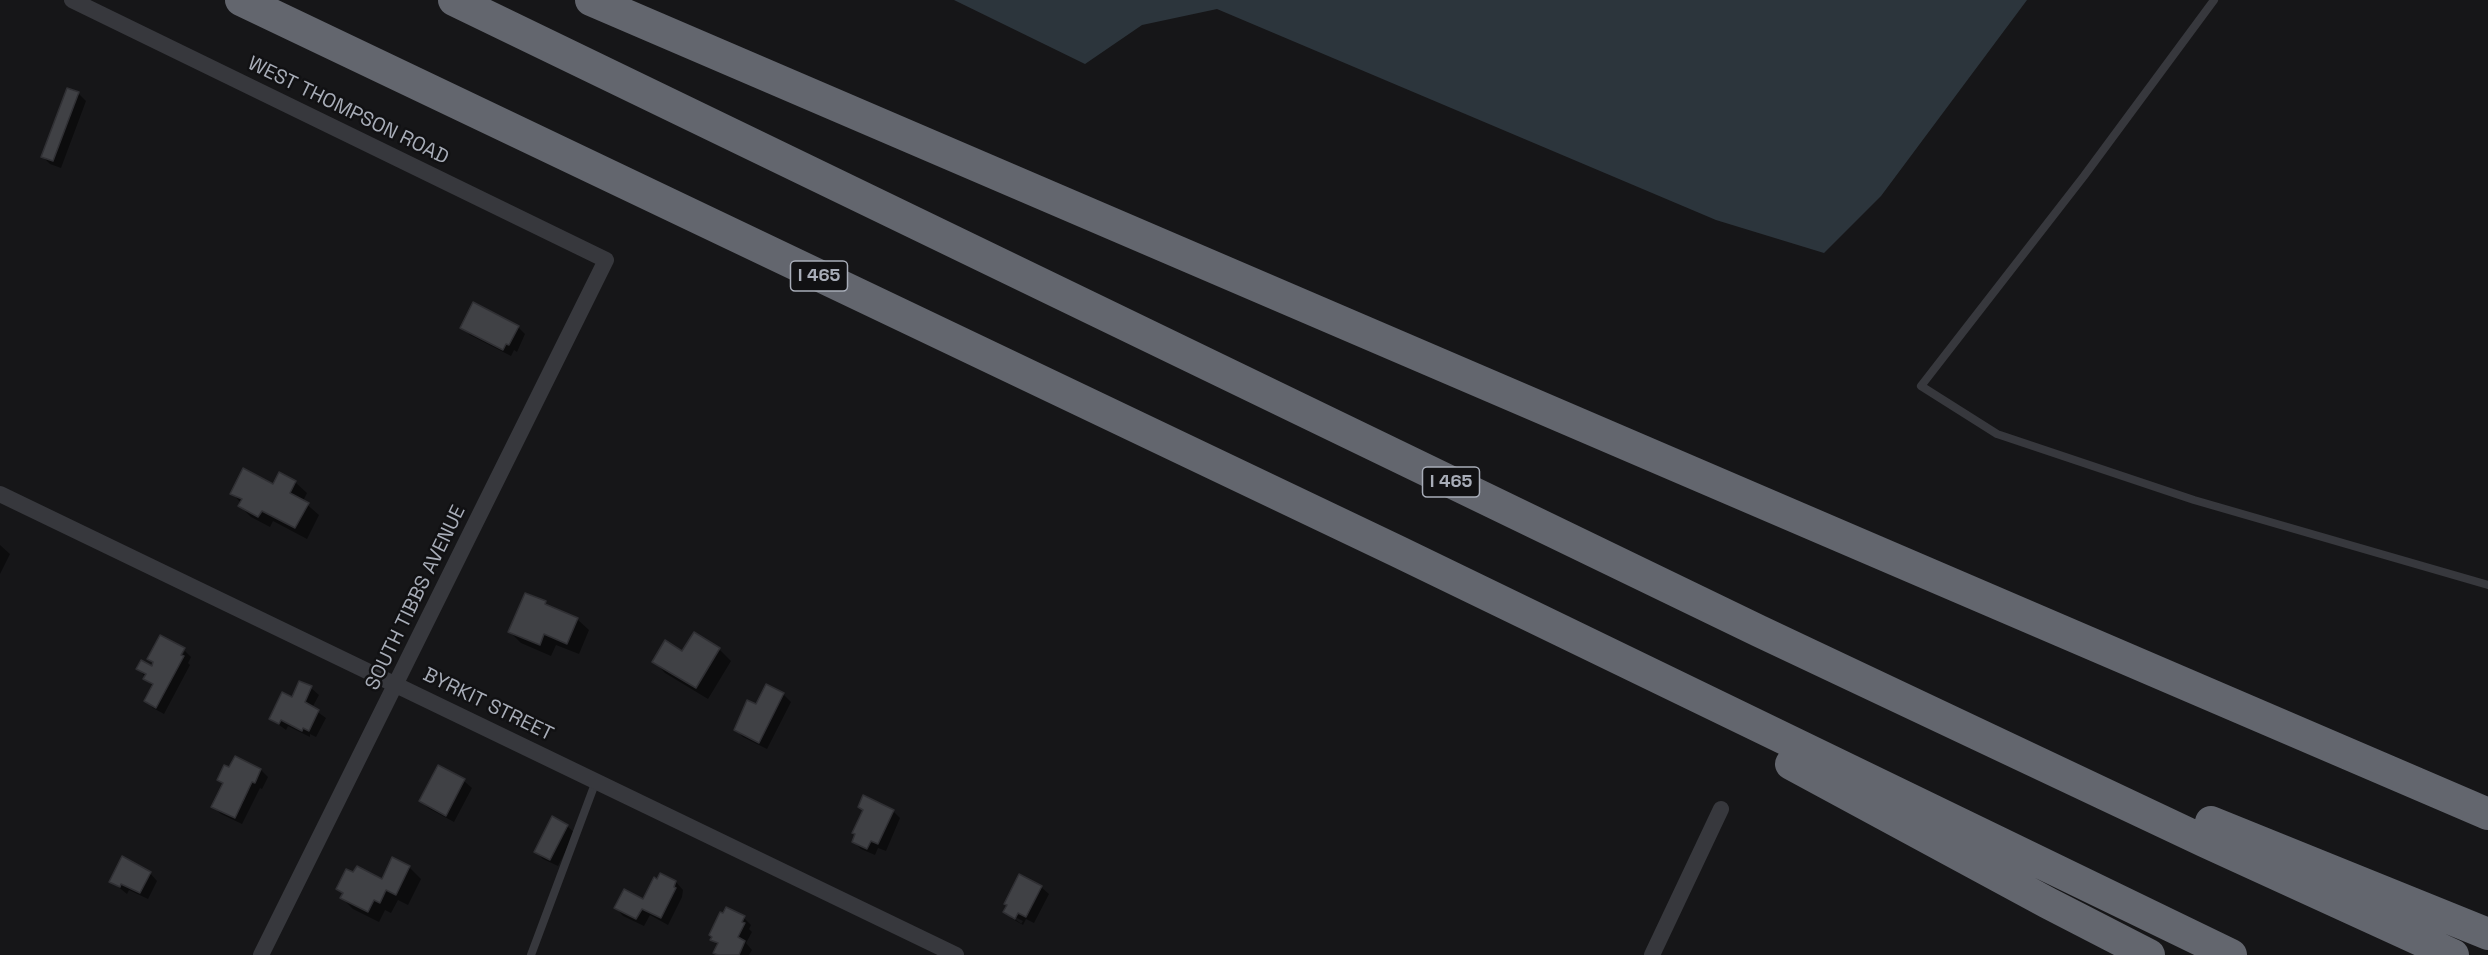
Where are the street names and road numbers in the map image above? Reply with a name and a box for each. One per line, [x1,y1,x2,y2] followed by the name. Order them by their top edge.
[244,52,452,170] street label: WEST THOMPSON ROAD
[790,261,848,291] road number: I 465
[1422,467,1480,497] road number: I 465
[361,502,471,694] street label: SOUTH TIBBS AVENUE
[419,663,557,747] street label: BYRKIT STREET

